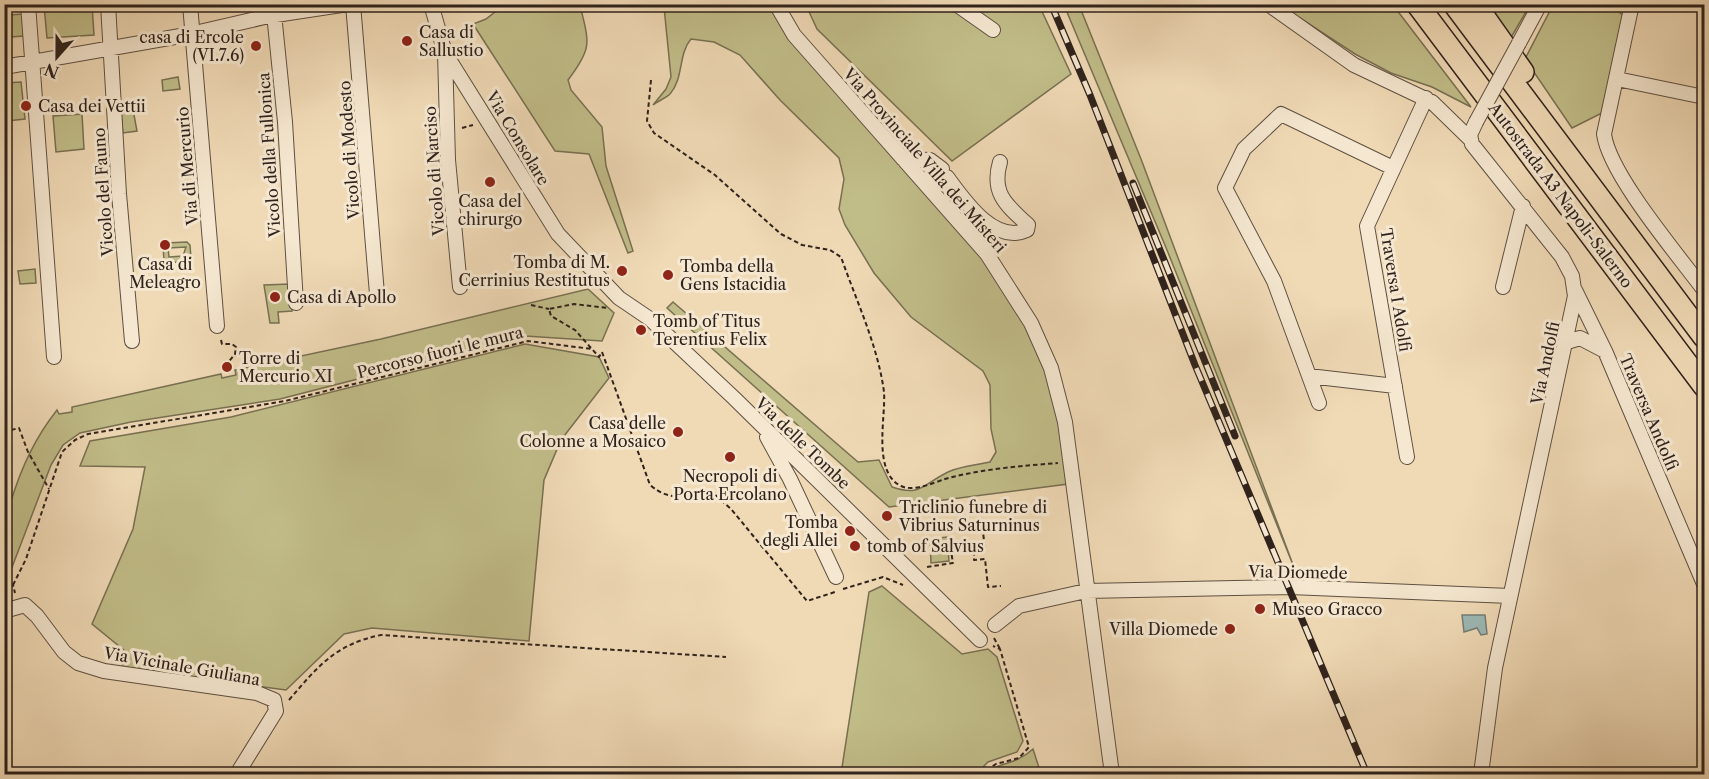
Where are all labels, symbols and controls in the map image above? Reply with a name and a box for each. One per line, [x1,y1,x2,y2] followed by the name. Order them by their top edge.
[419,22,484,60] place label: Casa di Sallustio
[27,27,87,87] north arrow
[139,27,244,65] place label: casa di Ercole (VI.7.6)
[400,34,414,48] marker: Casa di Sallustio
[249,39,263,53] marker: casa di Ercole (VI.7.6)
[41,59,62,83] text: N
[839,63,1011,257] street label: Via Provinciale Villa dei Misteri
[253,71,285,239] street label: Vicolo della Fullonica
[334,80,364,221] street label: Vicolo di Modesto
[481,86,554,189] street label: Via Consolare
[38,96,146,116] place label: Casa dei Vettii
[1484,97,1637,292] street label: Autostrada A3 Napoli-Salerno
[19,99,33,113] marker: Casa dei Vettii
[419,105,449,238] street label: Vicolo di Narciso
[172,106,202,227] street label: Via di Mercurio
[89,127,118,258] street label: Vicolo del Fauno
[483,175,497,189] marker: Casa del chirurgo
[458,191,523,229] place label: Casa del chirurgo
[1376,227,1416,353] street label: Traversa I Adolfi
[158,238,172,252] marker: Casa di Meleagro
[458,252,610,290] place label: Tomba di M. Cerrinius Restitutus
[129,254,201,292] place label: Casa di Meleagro
[680,256,787,294] place label: Tomba della Gens Istacidia
[615,264,629,278] marker: Tomba di M. Cerrinius Restitutus
[661,268,675,282] marker: Tomba della Gens Istacidia
[287,287,397,307] place label: Casa di Apollo
[268,290,282,304] marker: Casa di Apollo
[653,311,768,349] place label: Tomb of Titus Terentius Felix
[1526,320,1564,407] street label: Via Andolfi
[355,322,526,382] street label: Percorso fuori le mura
[634,323,648,337] marker: Tomb of Titus Terentius Felix
[239,348,333,386] place label: Torre di Mercurio XI
[1615,351,1683,473] street label: Traversa Andolfi
[220,360,234,374] marker: Torre di Mercurio XI
[751,392,854,493] street label: Via delle Tombe
[519,413,666,451] place label: Casa delle Colonne a Mosaico
[671,425,685,439] marker: Casa delle Colonne a Mosaico
[723,450,737,464] marker: Necropoli di Porta Ercolano
[673,466,787,504] place label: Necropoli di Porta Ercolano
[898,497,1047,535] place label: Triclinio funebre di Vibrius Saturninus
[880,509,894,523] marker: Triclinio funebre di Vibrius Saturninus
[762,512,839,550] place label: Tomba degli Allei
[843,524,857,538] marker: Tomba degli Allei
[867,536,984,556] place label: tomb of Salvius
[848,539,862,553] marker: tomb of Salvius
[1247,561,1348,583] street label: Via Diomede
[1272,599,1383,619] place label: Museo Gracco
[1253,602,1267,616] marker: Museo Gracco
[1108,619,1218,639] place label: Villa Diomede
[1223,622,1237,636] marker: Villa Diomede
[101,642,262,690] street label: Via Vicinale Giuliana

